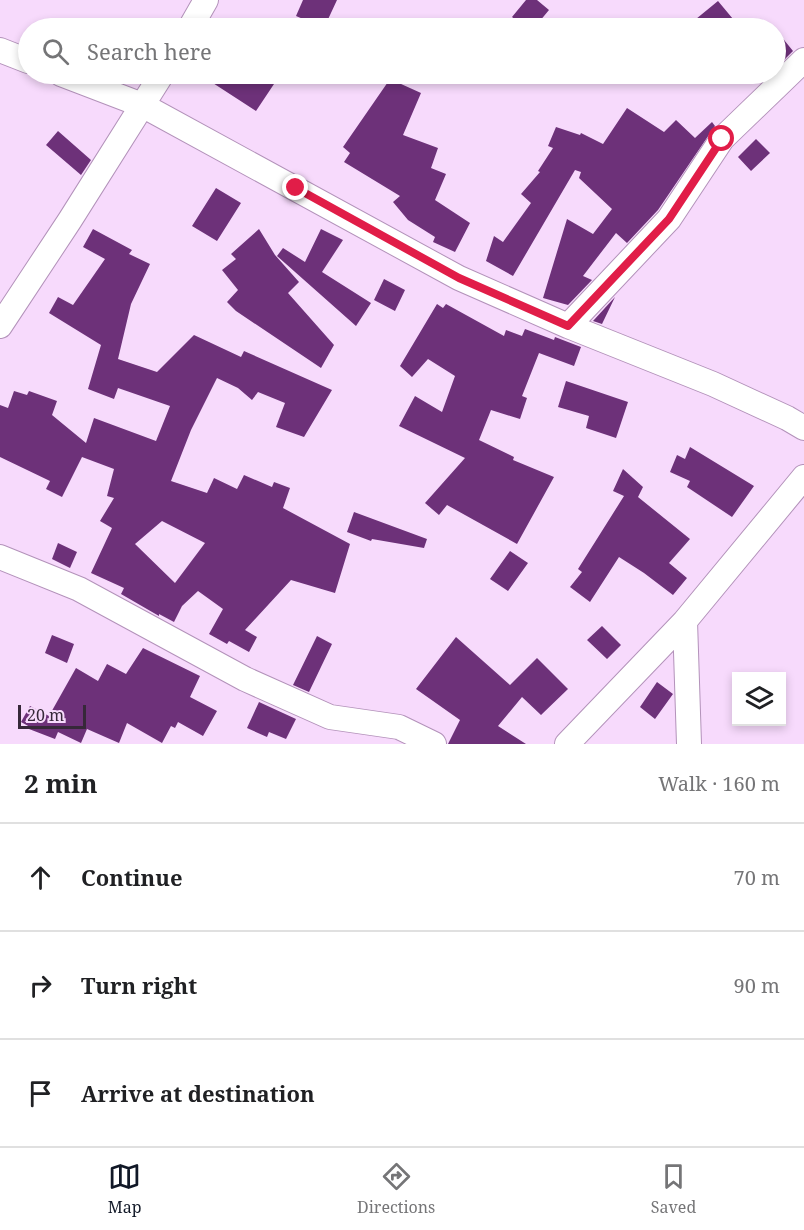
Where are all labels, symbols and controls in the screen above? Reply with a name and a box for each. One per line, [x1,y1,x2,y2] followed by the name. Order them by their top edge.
[18,18,786,84] search box
[39,35,72,68] icon: search
[87,36,212,66] text: Search here
[708,125,734,151] route start
[282,174,308,200] route end
[732,672,786,726] map controls
[732,672,786,726] button: layers
[18,702,86,730] scale bar
[27,704,64,726] text: 20 m
[24,765,98,801] text: 2 min
[658,770,780,797] text: Walk · 160 m
[24,861,57,894] icon: ahead
[81,862,183,892] text: Continue
[734,864,780,891] text: 70 m
[24,969,57,1002] icon: right
[81,970,197,1000] text: Turn right
[734,972,780,999] text: 90 m
[24,1077,57,1110] icon: arrive
[81,1078,315,1108] text: Arrive at destination
[108,1160,142,1218] tab: Map
[357,1160,435,1218] tab: Directions
[651,1160,696,1218] tab: Saved

